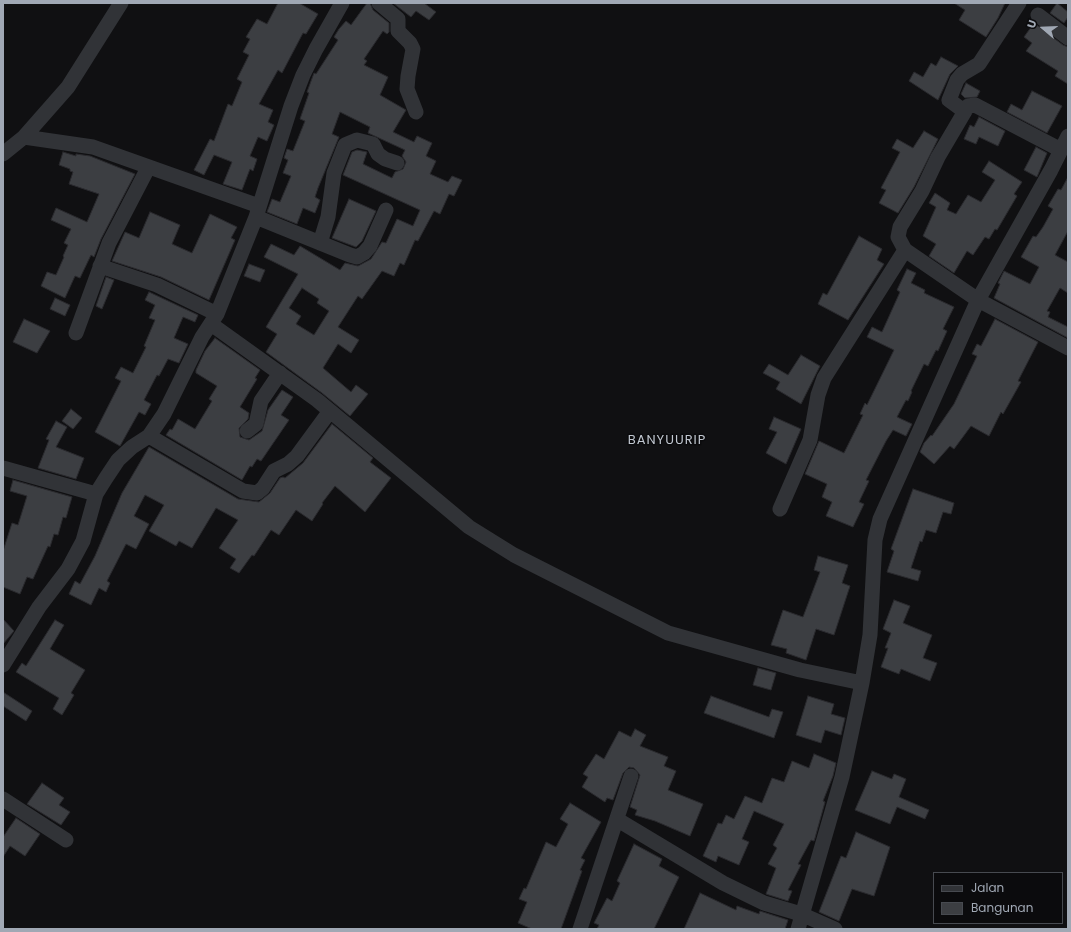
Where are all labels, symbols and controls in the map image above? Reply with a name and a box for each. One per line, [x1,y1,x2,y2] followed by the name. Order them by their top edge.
[1023,8,1063,48] north arrow
[1023,18,1040,30] text: U
[628,433,706,449] district label: BANYUURIP
[933,872,1063,924] legend
[971,879,1004,896] text: Jalan
[971,899,1033,916] text: Bangunan

